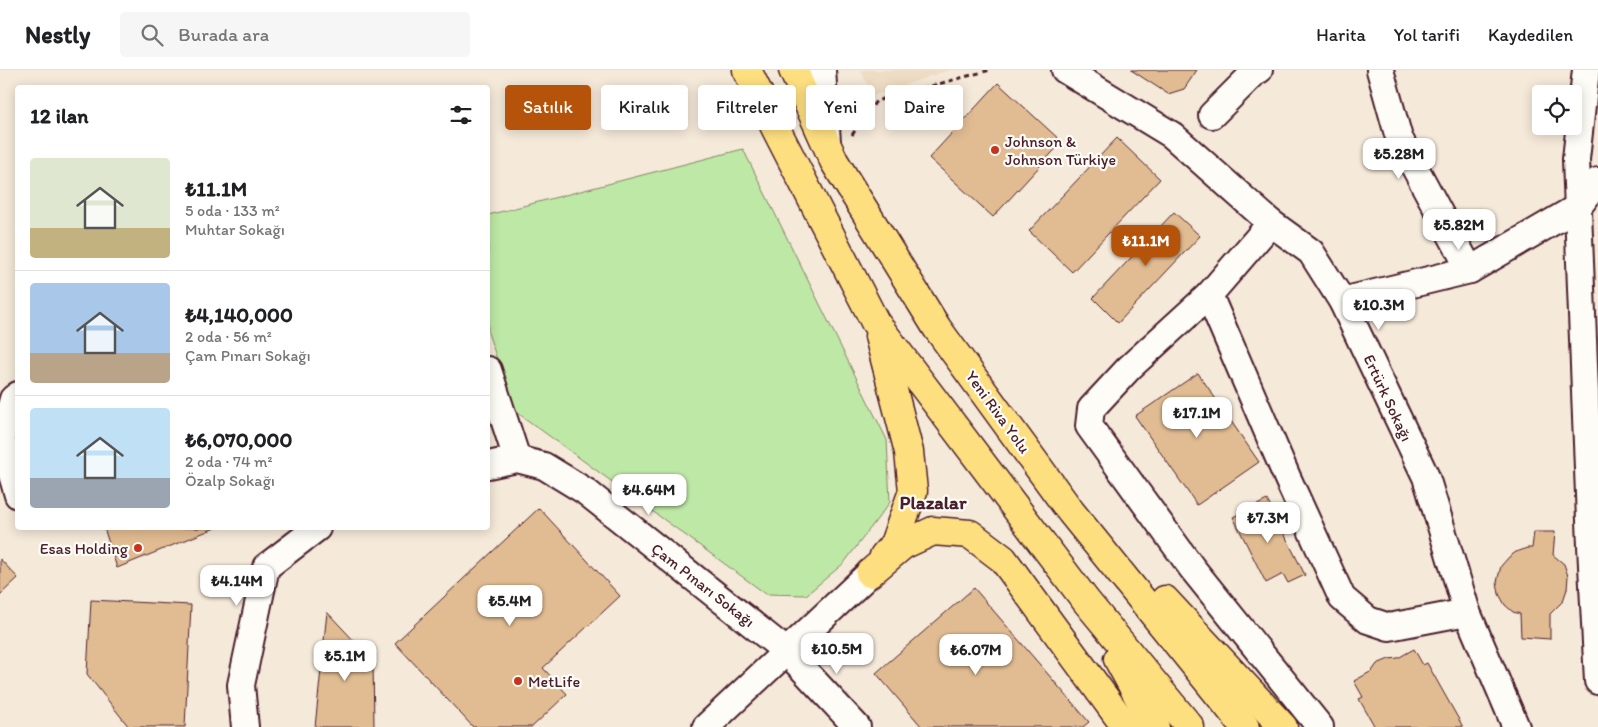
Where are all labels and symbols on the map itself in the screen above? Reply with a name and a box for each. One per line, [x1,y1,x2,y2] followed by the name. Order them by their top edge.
[1005,132,1116,169] place label: Johnson & Johnson Türkiye
[1358,138,1440,180] pin: ₺5.28M
[989,144,1001,156] marker: Johnson & Johnson Türkiye
[1418,208,1500,251] pin: ₺5.82M
[1105,224,1187,267] pin: ₺11.1M
[1338,288,1420,331] pin: ₺10.3M
[1360,352,1416,444] street label: Ertürk Sokağı
[962,367,1034,457] street label: Yeni Riva Yolu
[1156,396,1238,439] pin: ₺17.1M
[608,474,690,516] pin: ₺4.64M
[900,491,967,514] district label: Plazalar
[1233,502,1303,544] pin: ₺7.3M
[40,539,129,558] place label: Esas Holding
[648,539,758,631] street label: Çam Pınarı Sokağı
[132,542,144,554] marker: Esas Holding
[196,564,278,607] pin: ₺4.14M
[475,584,545,627] pin: ₺5.4M
[796,632,878,675] pin: ₺10.5M
[935,634,1017,676] pin: ₺6.07M
[310,640,380,682] pin: ₺5.1M
[528,672,580,691] place label: MetLife
[512,675,524,687] marker: MetLife

